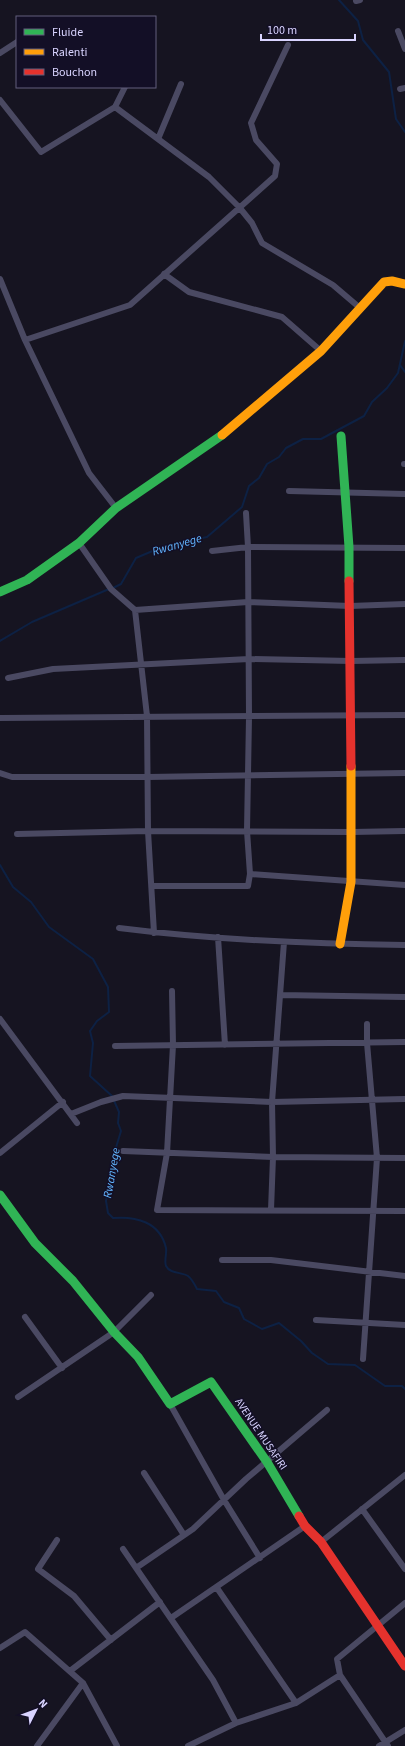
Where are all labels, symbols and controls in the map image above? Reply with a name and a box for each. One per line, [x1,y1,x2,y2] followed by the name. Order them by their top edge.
[16,16,156,88] legend
[261,16,355,42] scale bar
[267,22,297,39] text: 100 m
[52,24,83,41] text: Fluide
[52,44,87,61] text: Ralenti
[52,64,97,81] text: Bouchon
[150,530,204,560] water label: Rwanyege
[99,1146,125,1200] water label: Rwanyege
[231,1395,291,1473] street label: AVENUE MUSAFIRI
[16,1690,56,1730] north arrow
[35,1696,51,1711] text: N

